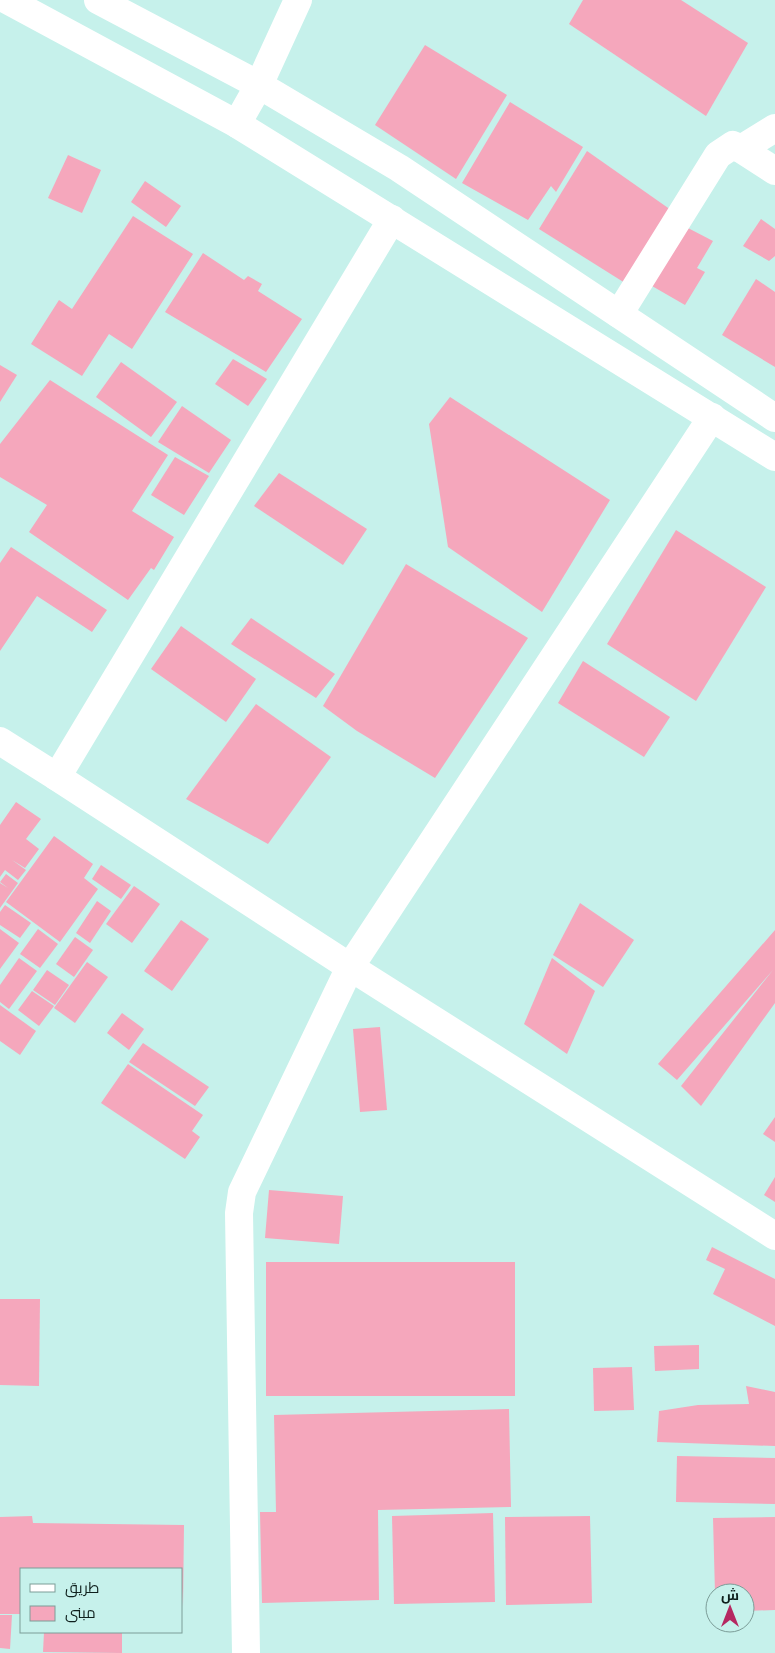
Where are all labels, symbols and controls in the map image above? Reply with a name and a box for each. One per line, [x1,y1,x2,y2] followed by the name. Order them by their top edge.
[20,1568,182,1633] legend
[65,1578,99,1598] text: طريق
[705,1583,755,1633] north arrow
[721,1586,739,1604] text: ش
[65,1603,96,1623] text: مبنى

